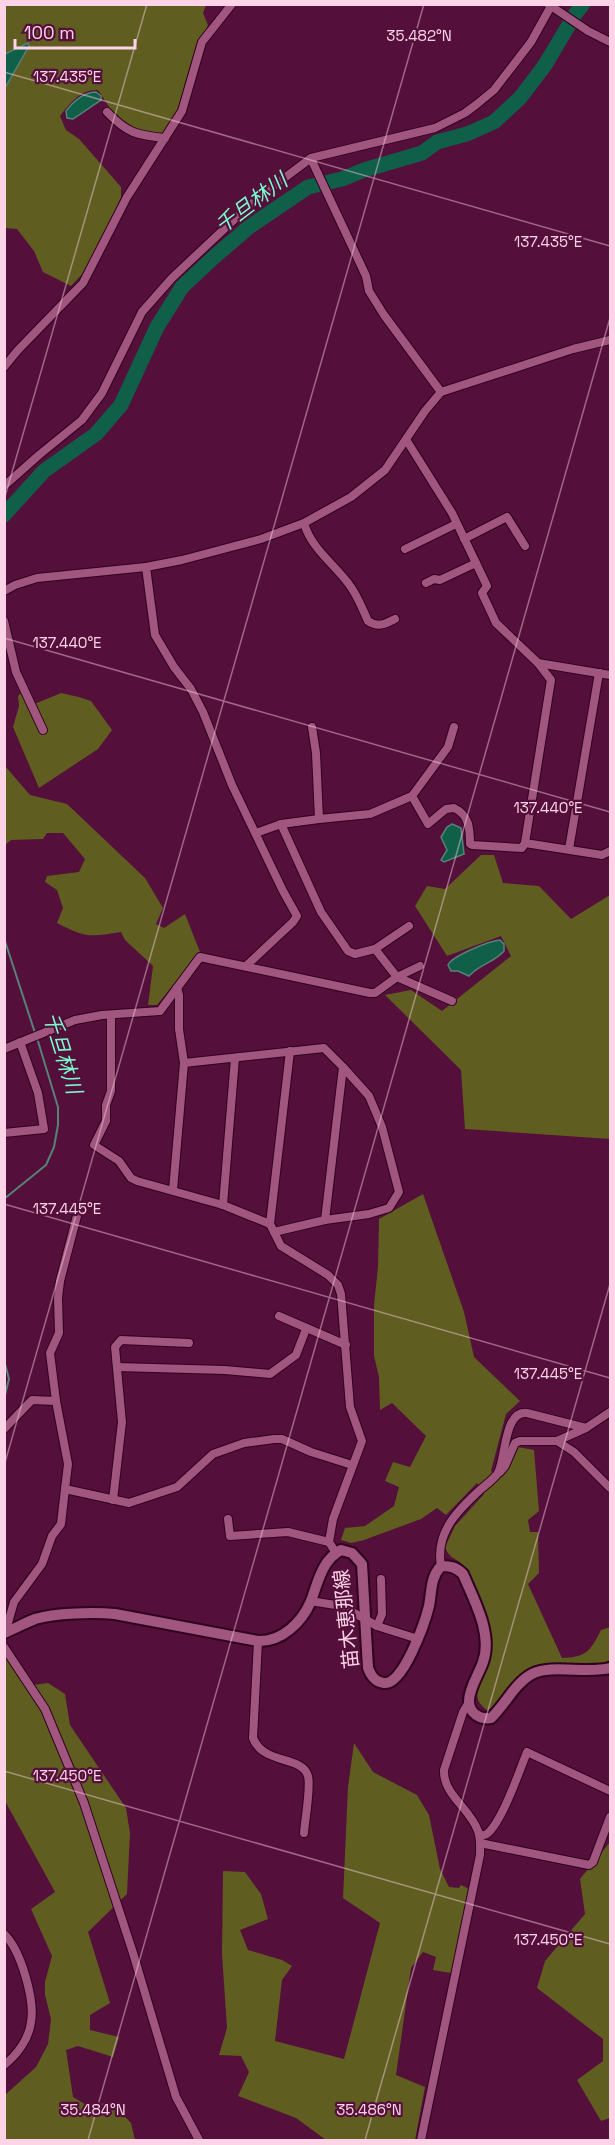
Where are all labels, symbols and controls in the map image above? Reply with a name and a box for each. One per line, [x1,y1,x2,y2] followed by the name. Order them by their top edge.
[15,12,135,50] scale bar
[24,21,75,44] text: 100 m
[386,26,452,45] text: 35.482°N
[33,67,101,86] text: 137.435°E
[209,166,294,239] water label: 千旦林川
[514,232,582,251] text: 137.435°E
[32,633,102,652] text: 137.440°E
[513,798,583,817] text: 137.440°E
[38,1009,89,1099] water label: 千旦林川
[33,1199,101,1218] text: 137.445°E
[514,1364,582,1383] text: 137.445°E
[328,1568,364,1670] street label: 苗木恵那線
[33,1766,101,1785] text: 137.450°E
[514,1930,582,1949] text: 137.450°E
[60,2100,126,2119] text: 35.484°N
[336,2100,402,2119] text: 35.486°N

